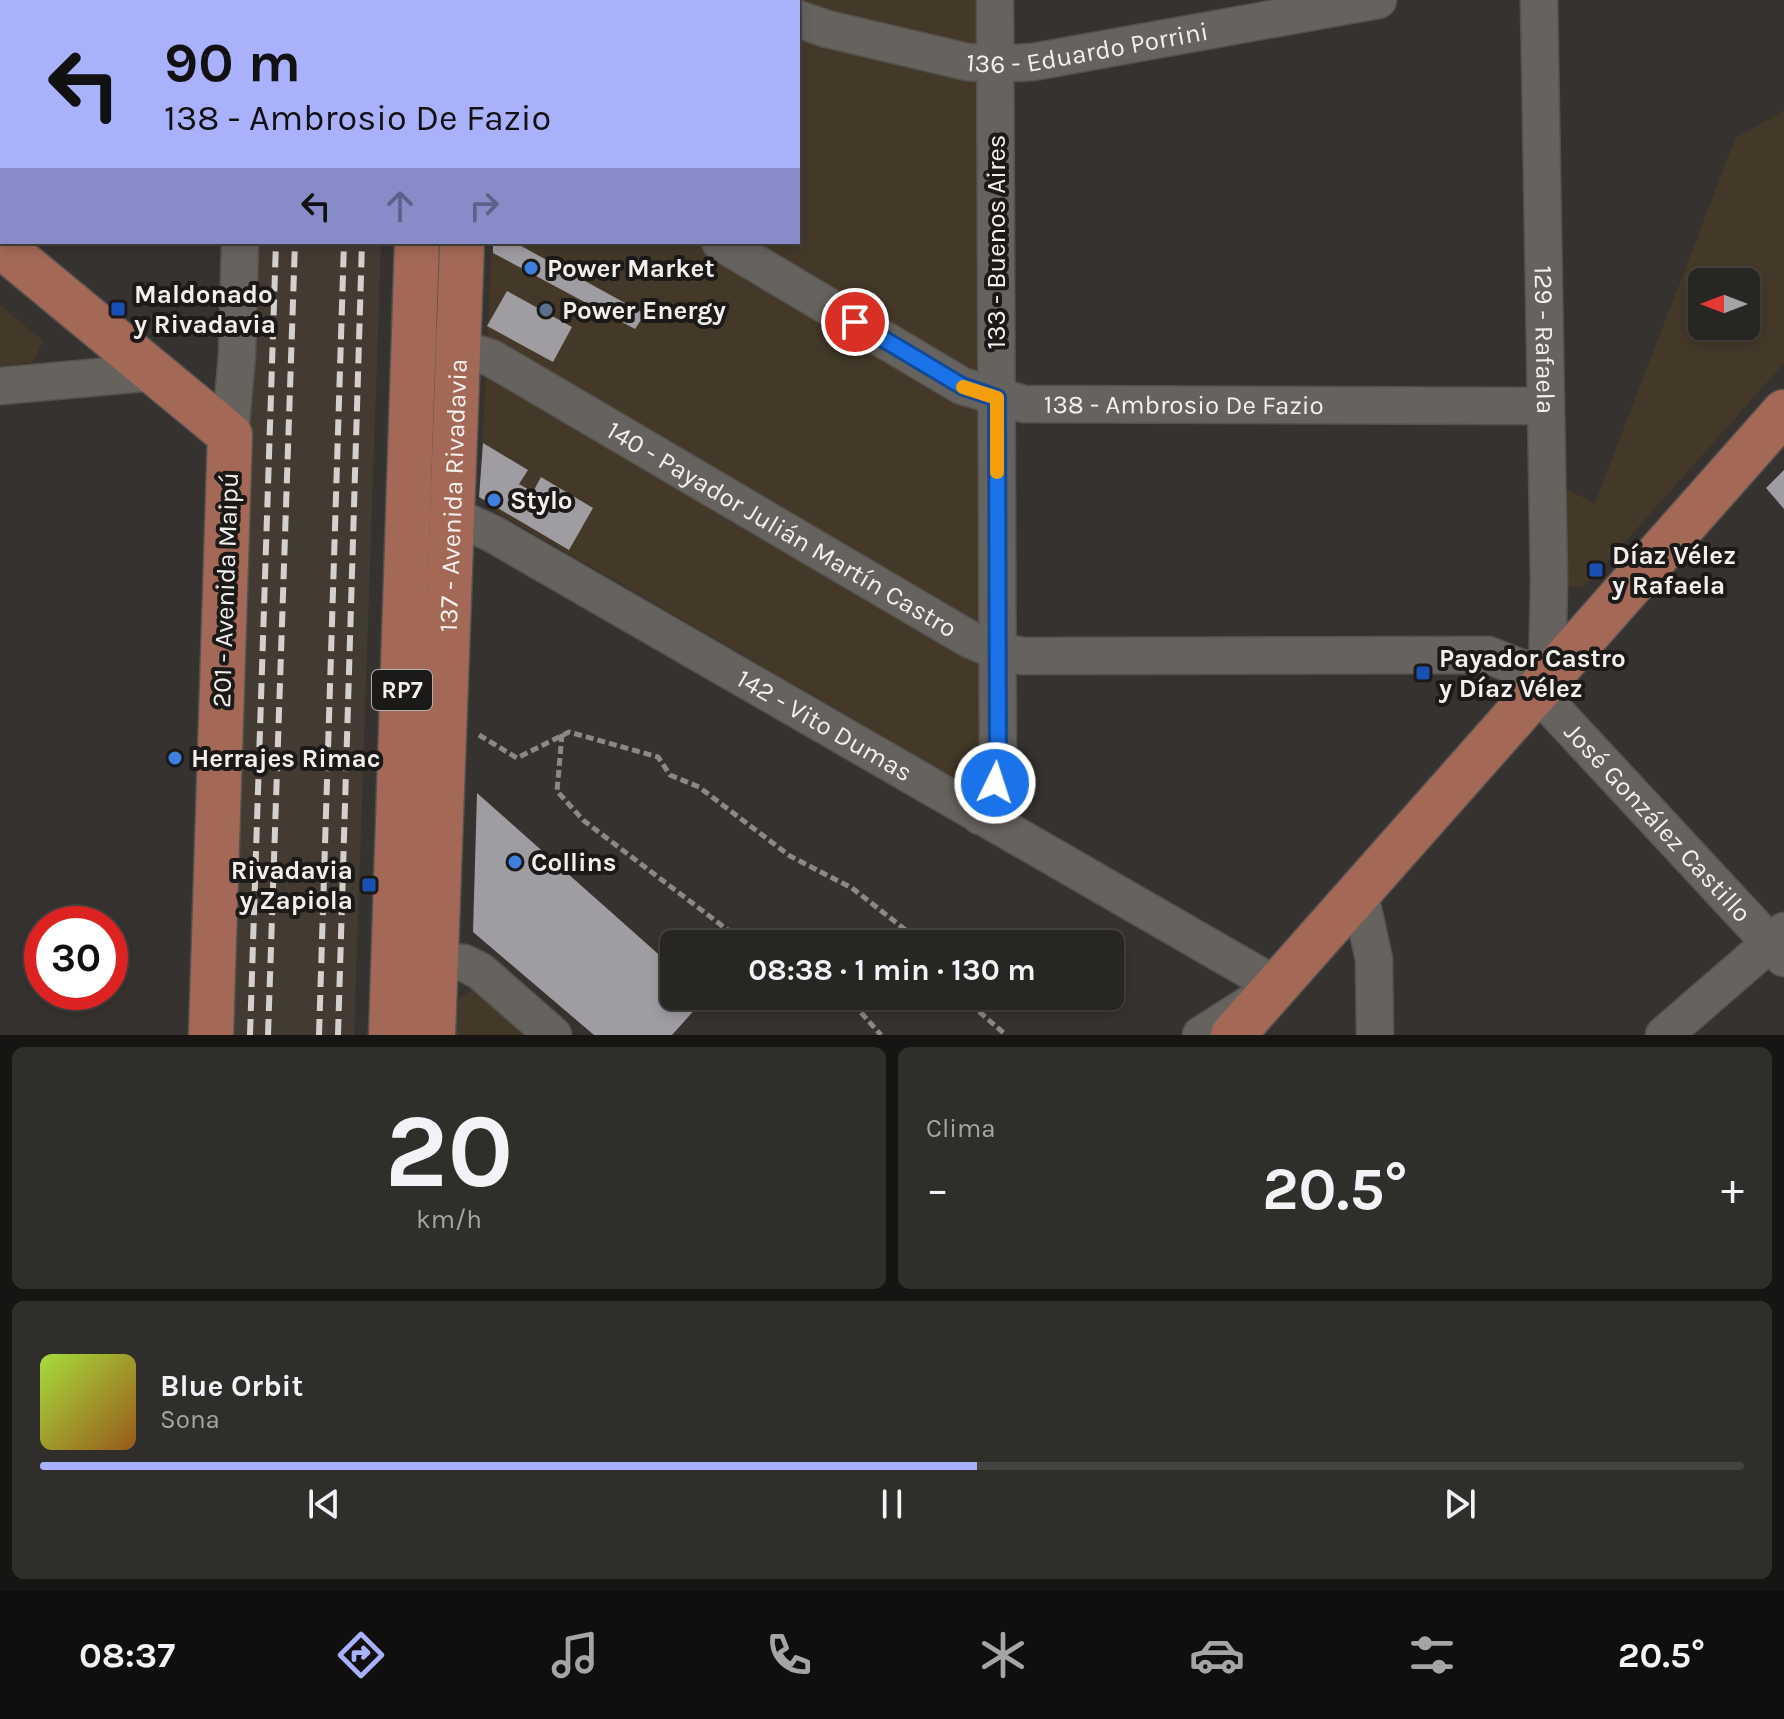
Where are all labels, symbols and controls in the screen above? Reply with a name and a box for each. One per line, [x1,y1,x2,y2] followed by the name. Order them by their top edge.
[965,16,1211,80] street label: 136 - Eduardo Porrini
[164,30,301,95] text: 90 m
[32,32,136,136] icon: left
[164,97,551,139] text: 138 - Ambrosio De Fazio
[981,135,1012,349] street label: 133 - Buenos Aires
[294,184,338,228] icon: left
[378,184,422,228] icon: ahead
[462,184,506,228] icon: right
[547,253,715,284] place label: Power Market
[522,259,540,277] marker: Power Market
[1528,265,1561,415] street label: 129 - Rafaela
[1688,268,1760,340] north arrow
[1688,268,1760,340] map controls
[134,279,276,340] place label: Maldonado y Rivadavia
[821,288,889,356] pin
[562,295,726,326] place label: Power Energy
[109,300,127,318] marker: Maldonado y Rivadavia
[833,300,877,344] icon: arrive
[537,301,555,319] marker: Power Energy
[433,358,474,633] street label: 137 - Avenida Rivadavia
[1044,389,1324,421] street label: 138 - Ambrosio De Fazio
[601,415,962,644] street label: 140 - Payador Julián Martín Castro
[206,472,245,708] street label: 201 - Avenida Maipú
[510,485,573,516] place label: Stylo
[485,491,503,509] marker: Stylo
[1612,540,1736,601] place label: Díaz Vélez y Rafaela
[1587,561,1605,579] marker: Díaz Vélez y Rafaela
[1439,643,1626,704] place label: Payador Castro y Díaz Vélez
[731,663,918,788] street label: 142 - Vito Dumas
[1414,664,1432,682] marker: Payador Castro y Díaz Vélez
[372,670,432,710] road number: RP7
[1558,716,1758,929] street label: José González Castillo
[953,741,1037,825] position arrow
[191,743,380,774] place label: Herrajes Rimac
[166,749,184,767] marker: Herrajes Rimac
[531,847,616,878] place label: Collins
[506,853,524,871] marker: Collins
[231,855,353,916] place label: Rivadavia y Zapiola
[360,876,378,894] marker: Rivadavia y Zapiola
[24,906,128,1010] speed limit sign: 30
[748,952,1036,988] text: 08:38 · 1 min · 130 m
[385,1091,513,1212] text: 20
[926,1113,996,1144] text: Clima
[1262,1154,1408,1224] text: 20.5°
[926,1164,949,1215] text: −
[1721,1164,1744,1215] text: +
[416,1204,482,1235] text: km/h
[160,1368,303,1404] text: Blue Orbit
[160,1404,220,1435] text: Sona
[302,1482,346,1526] icon: previous
[870,1482,914,1526] icon: pause
[1438,1482,1482,1526] icon: next
[333,1627,389,1683] icon: directions
[547,1627,603,1683] icon: music
[761,1627,817,1683] icon: phone
[975,1627,1031,1683] icon: climate
[1189,1627,1245,1683] icon: car
[1404,1627,1460,1683] icon: filters
[79,1634,175,1676] text: 08:37
[1618,1634,1705,1676] text: 20.5°

